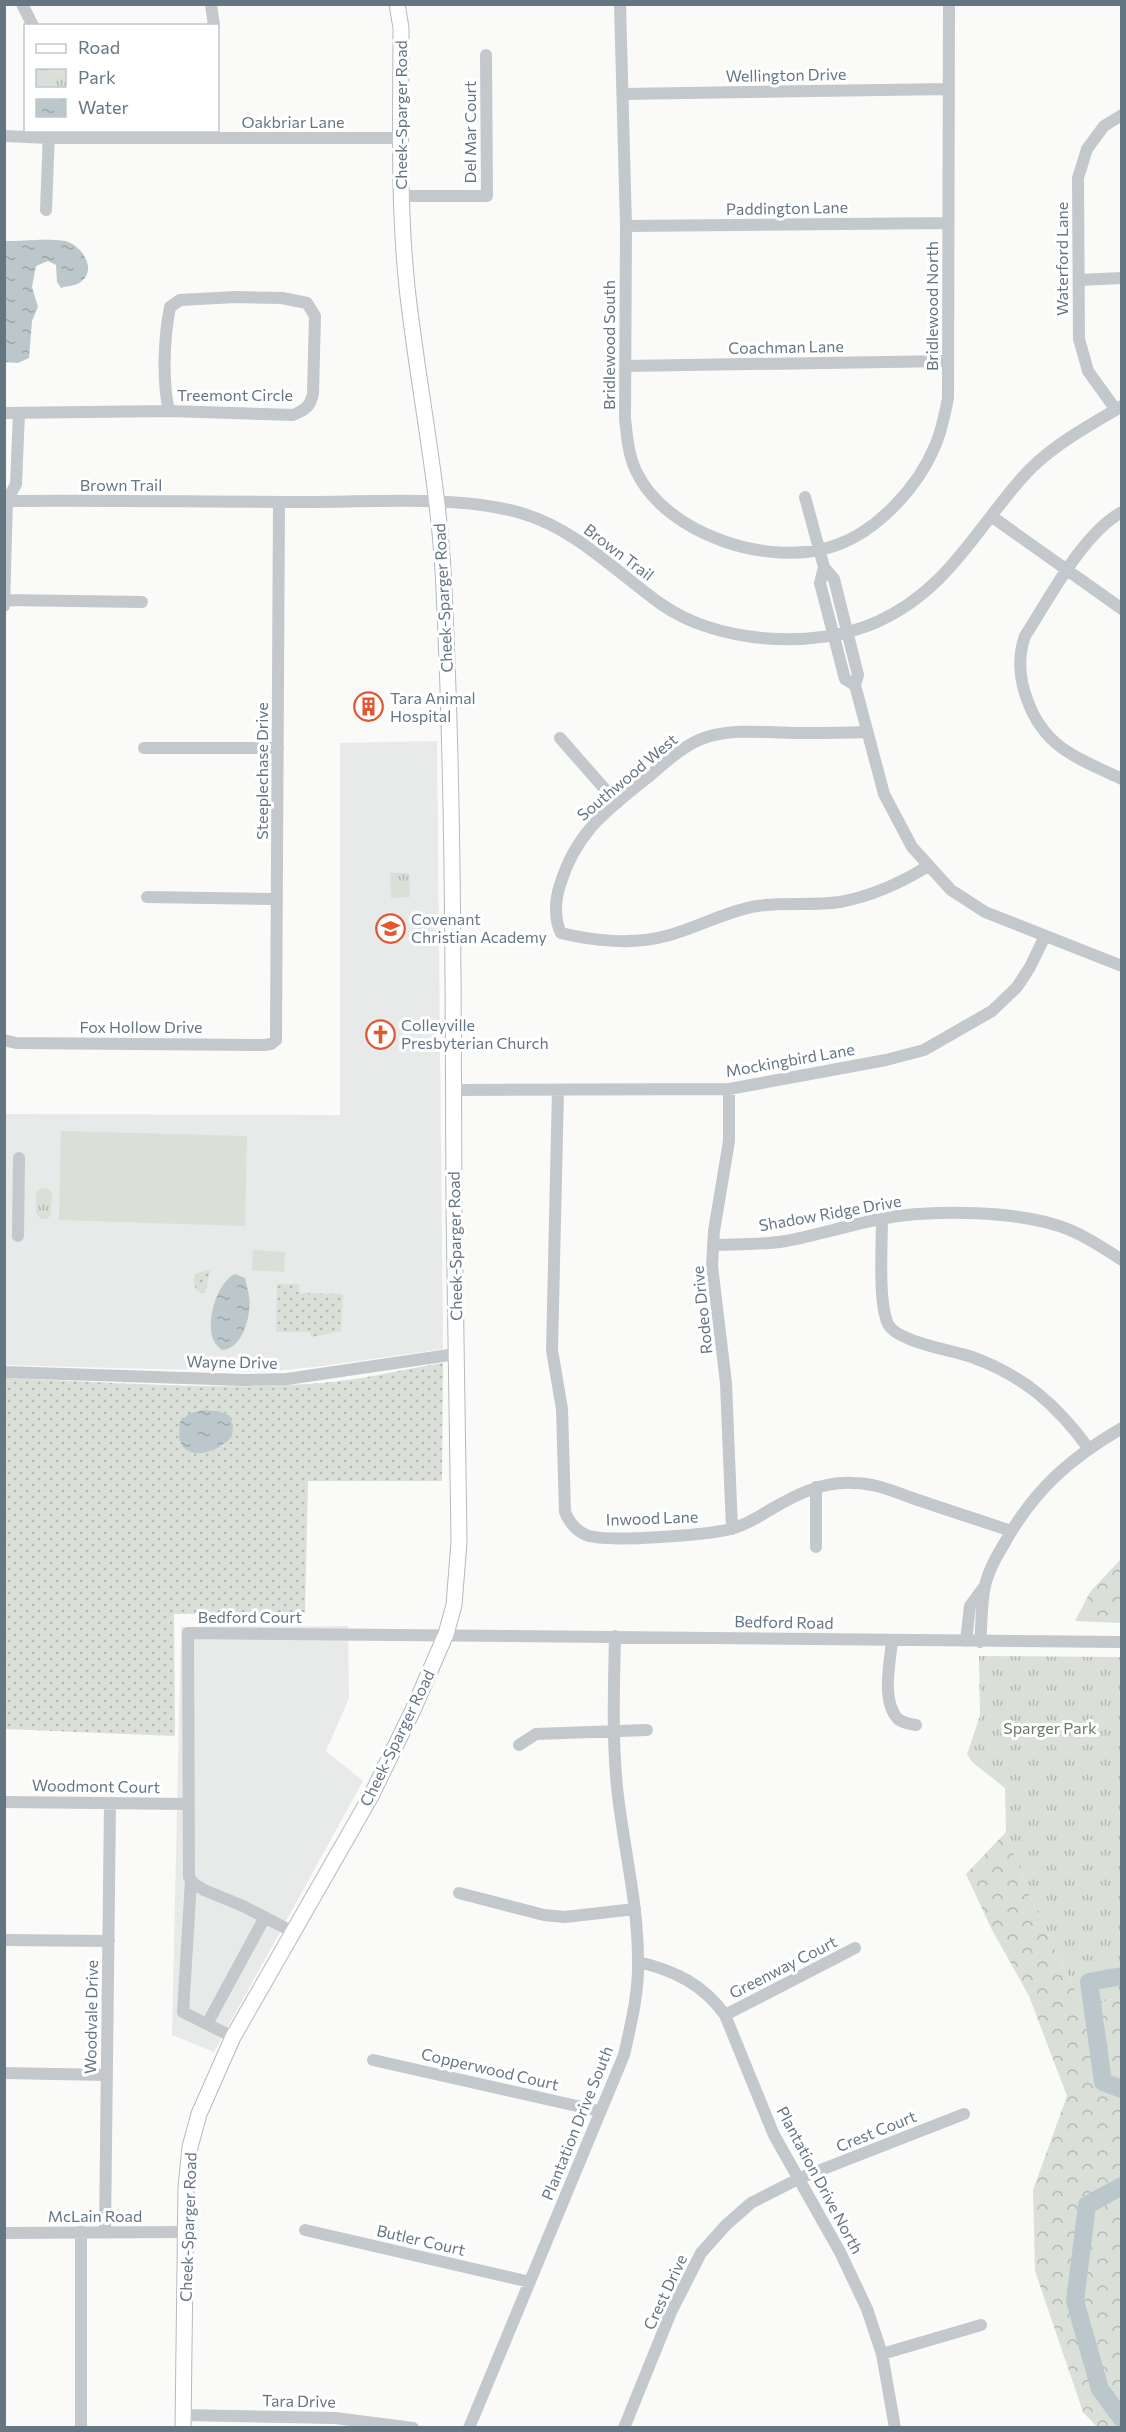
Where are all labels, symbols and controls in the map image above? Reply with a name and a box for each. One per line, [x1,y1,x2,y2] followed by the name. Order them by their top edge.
[24,24,219,132] legend
[78,36,120,58] text: Road
[391,40,410,190] street label: Cheek-Sparger Road
[726,64,846,85] street label: Wellington Drive
[78,66,116,88] text: Park
[460,80,479,183] street label: Del Mar Court
[78,96,129,118] text: Water
[241,112,345,131] street label: Oakbriar Lane
[726,197,848,218] street label: Paddington Lane
[1052,202,1071,316] street label: Waterford Lane
[922,241,941,371] street label: Bridlewood North
[599,280,618,410] street label: Bridlewood South
[728,336,844,357] street label: Coachman Lane
[177,385,293,404] street label: Treemont Circle
[80,475,162,494] street label: Brown Trail
[581,519,658,584] street label: Brown Trail
[429,523,456,673] street label: Cheek-Sparger Road
[390,688,476,725] place label: Tara Animal Hospital
[353,691,385,723] building icon: Tara Animal Hospital
[252,702,271,840] street label: Steeplechase Drive
[573,729,681,824] street label: Southwood West
[411,909,547,946] place label: Covenant Christian Academy
[374,912,406,944] school or university icon: Covenant Christian Academy
[401,1015,549,1052] place label: Colleyville Presbyterian Church
[79,1017,203,1036] street label: Fox Hollow Drive
[364,1018,396,1050] church icon: Colleyville Presbyterian Church
[724,1039,856,1080] street label: Mockingbird Lane
[444,1171,465,1321] street label: Cheek-Sparger Road
[757,1191,902,1234] street label: Shadow Ridge Drive
[687,1265,716,1355] street label: Rodeo Drive
[186,1351,278,1372] street label: Wayne Drive
[605,1506,699,1529] street label: Inwood Lane
[198,1607,303,1626] street label: Bedford Court
[734,1611,834,1632] street label: Bedford Road
[355,1666,438,1809] street label: Cheek-Sparger Road
[1003,1718,1097,1737] park label: Sparger Park
[32,1775,161,1796] street label: Woodmont Court
[726,1931,840,2002] street label: Greenway Court
[80,1960,101,2074] street label: Woodvale Drive
[419,2043,561,2094] street label: Copperwood Court
[537,2043,616,2203] street label: Plantation Drive South
[773,2103,867,2257] street label: Plantation Drive North
[833,2106,919,2155] street label: Crest Court
[175,2152,200,2302] street label: Cheek-Sparger Road
[48,2206,142,2225] street label: McLain Road
[375,2220,468,2259] street label: Butler Court
[639,2251,690,2333] street label: Crest Drive
[262,2390,336,2411] street label: Tara Drive

